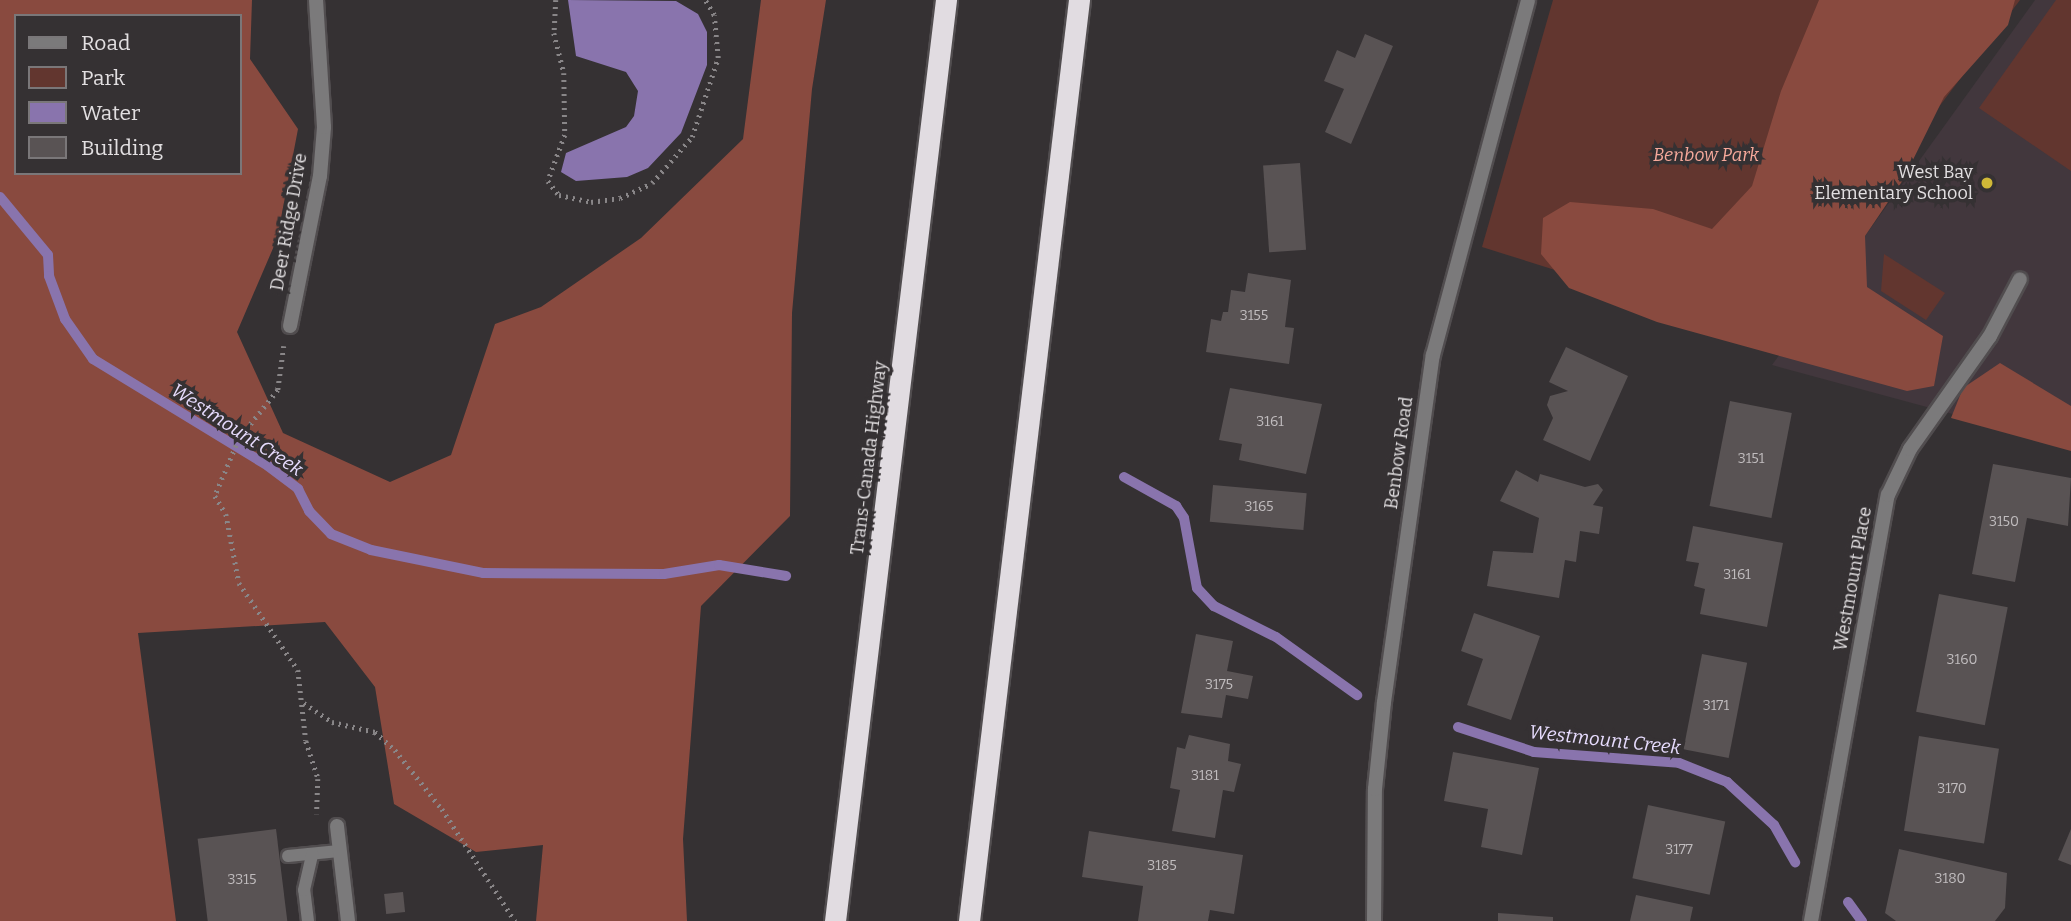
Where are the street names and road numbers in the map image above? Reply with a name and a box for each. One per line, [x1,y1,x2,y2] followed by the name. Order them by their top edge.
[266,152,312,292] street label: Deer Ridge Drive
[846,360,892,556] street label: Trans-Canada Highway
[1380,395,1418,511] street label: Benbow Road
[1830,505,1876,653] street label: Westmount Place

